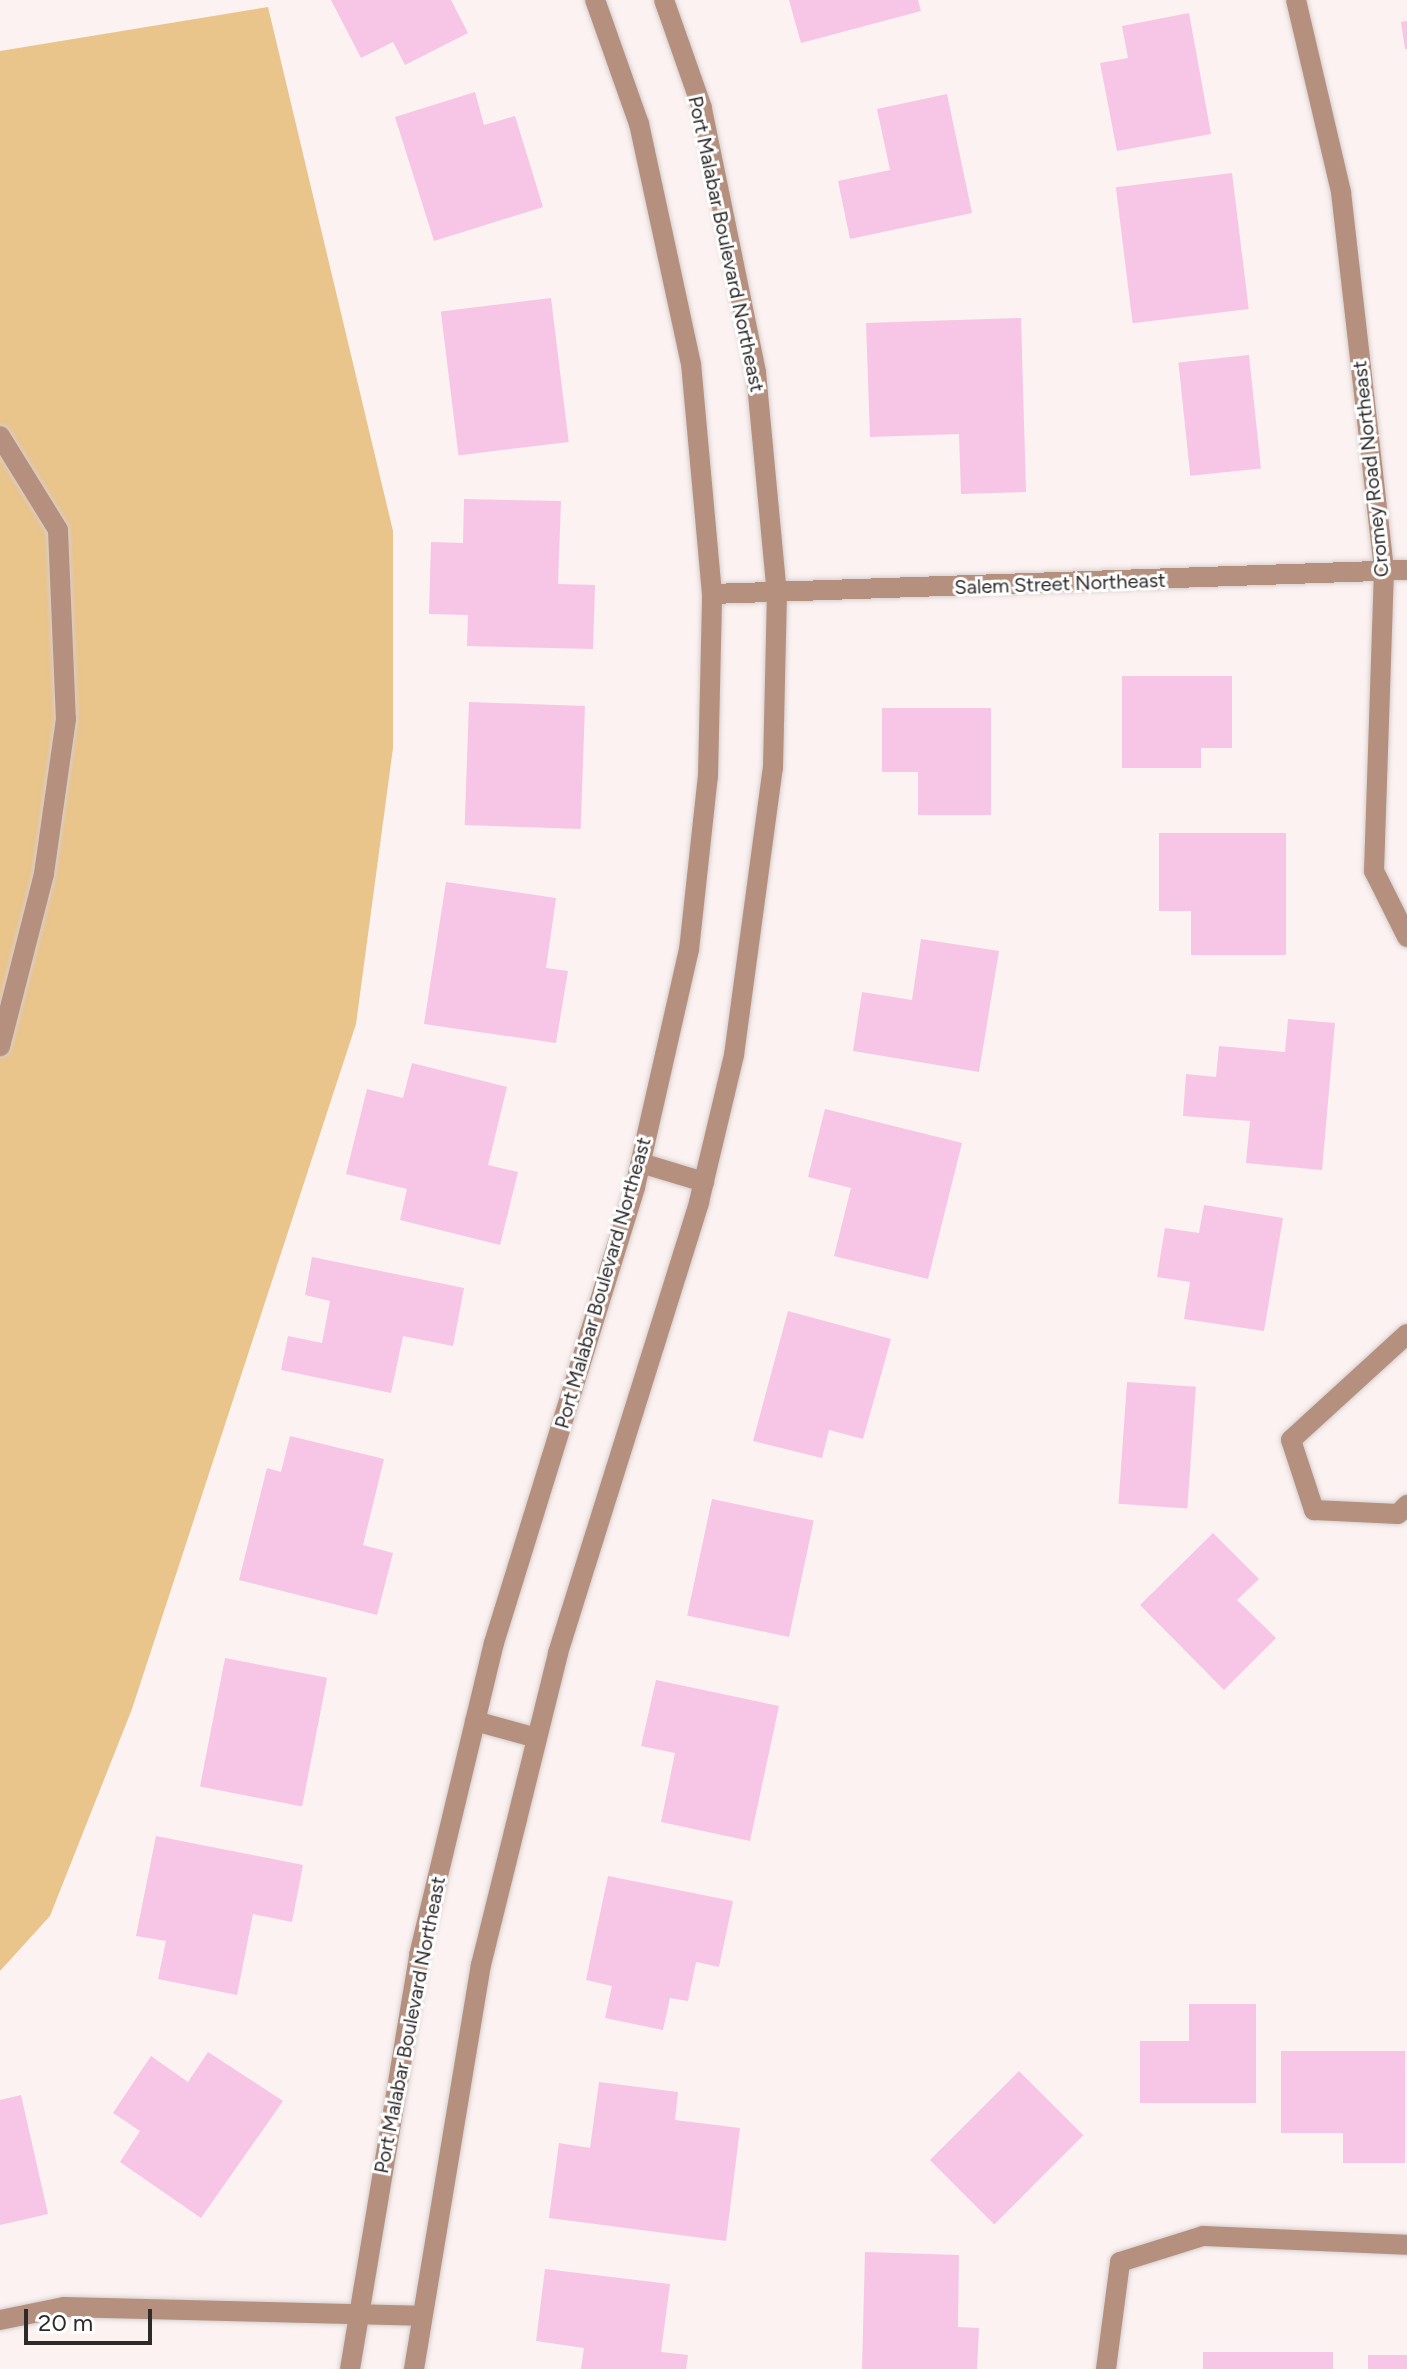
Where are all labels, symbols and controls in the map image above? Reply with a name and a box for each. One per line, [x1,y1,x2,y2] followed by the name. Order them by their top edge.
[683,94,769,394] street label: Port Malabar Boulevard Northeast
[1348,360,1394,578] street label: Cromey Road Northeast
[954,568,1166,600] street label: Salem Street Northeast
[550,1135,656,1431] street label: Port Malabar Boulevard Northeast
[369,1875,451,2175] street label: Port Malabar Boulevard Northeast
[28,2293,156,2343] scale bar
[38,2308,93,2337] text: 20 m

